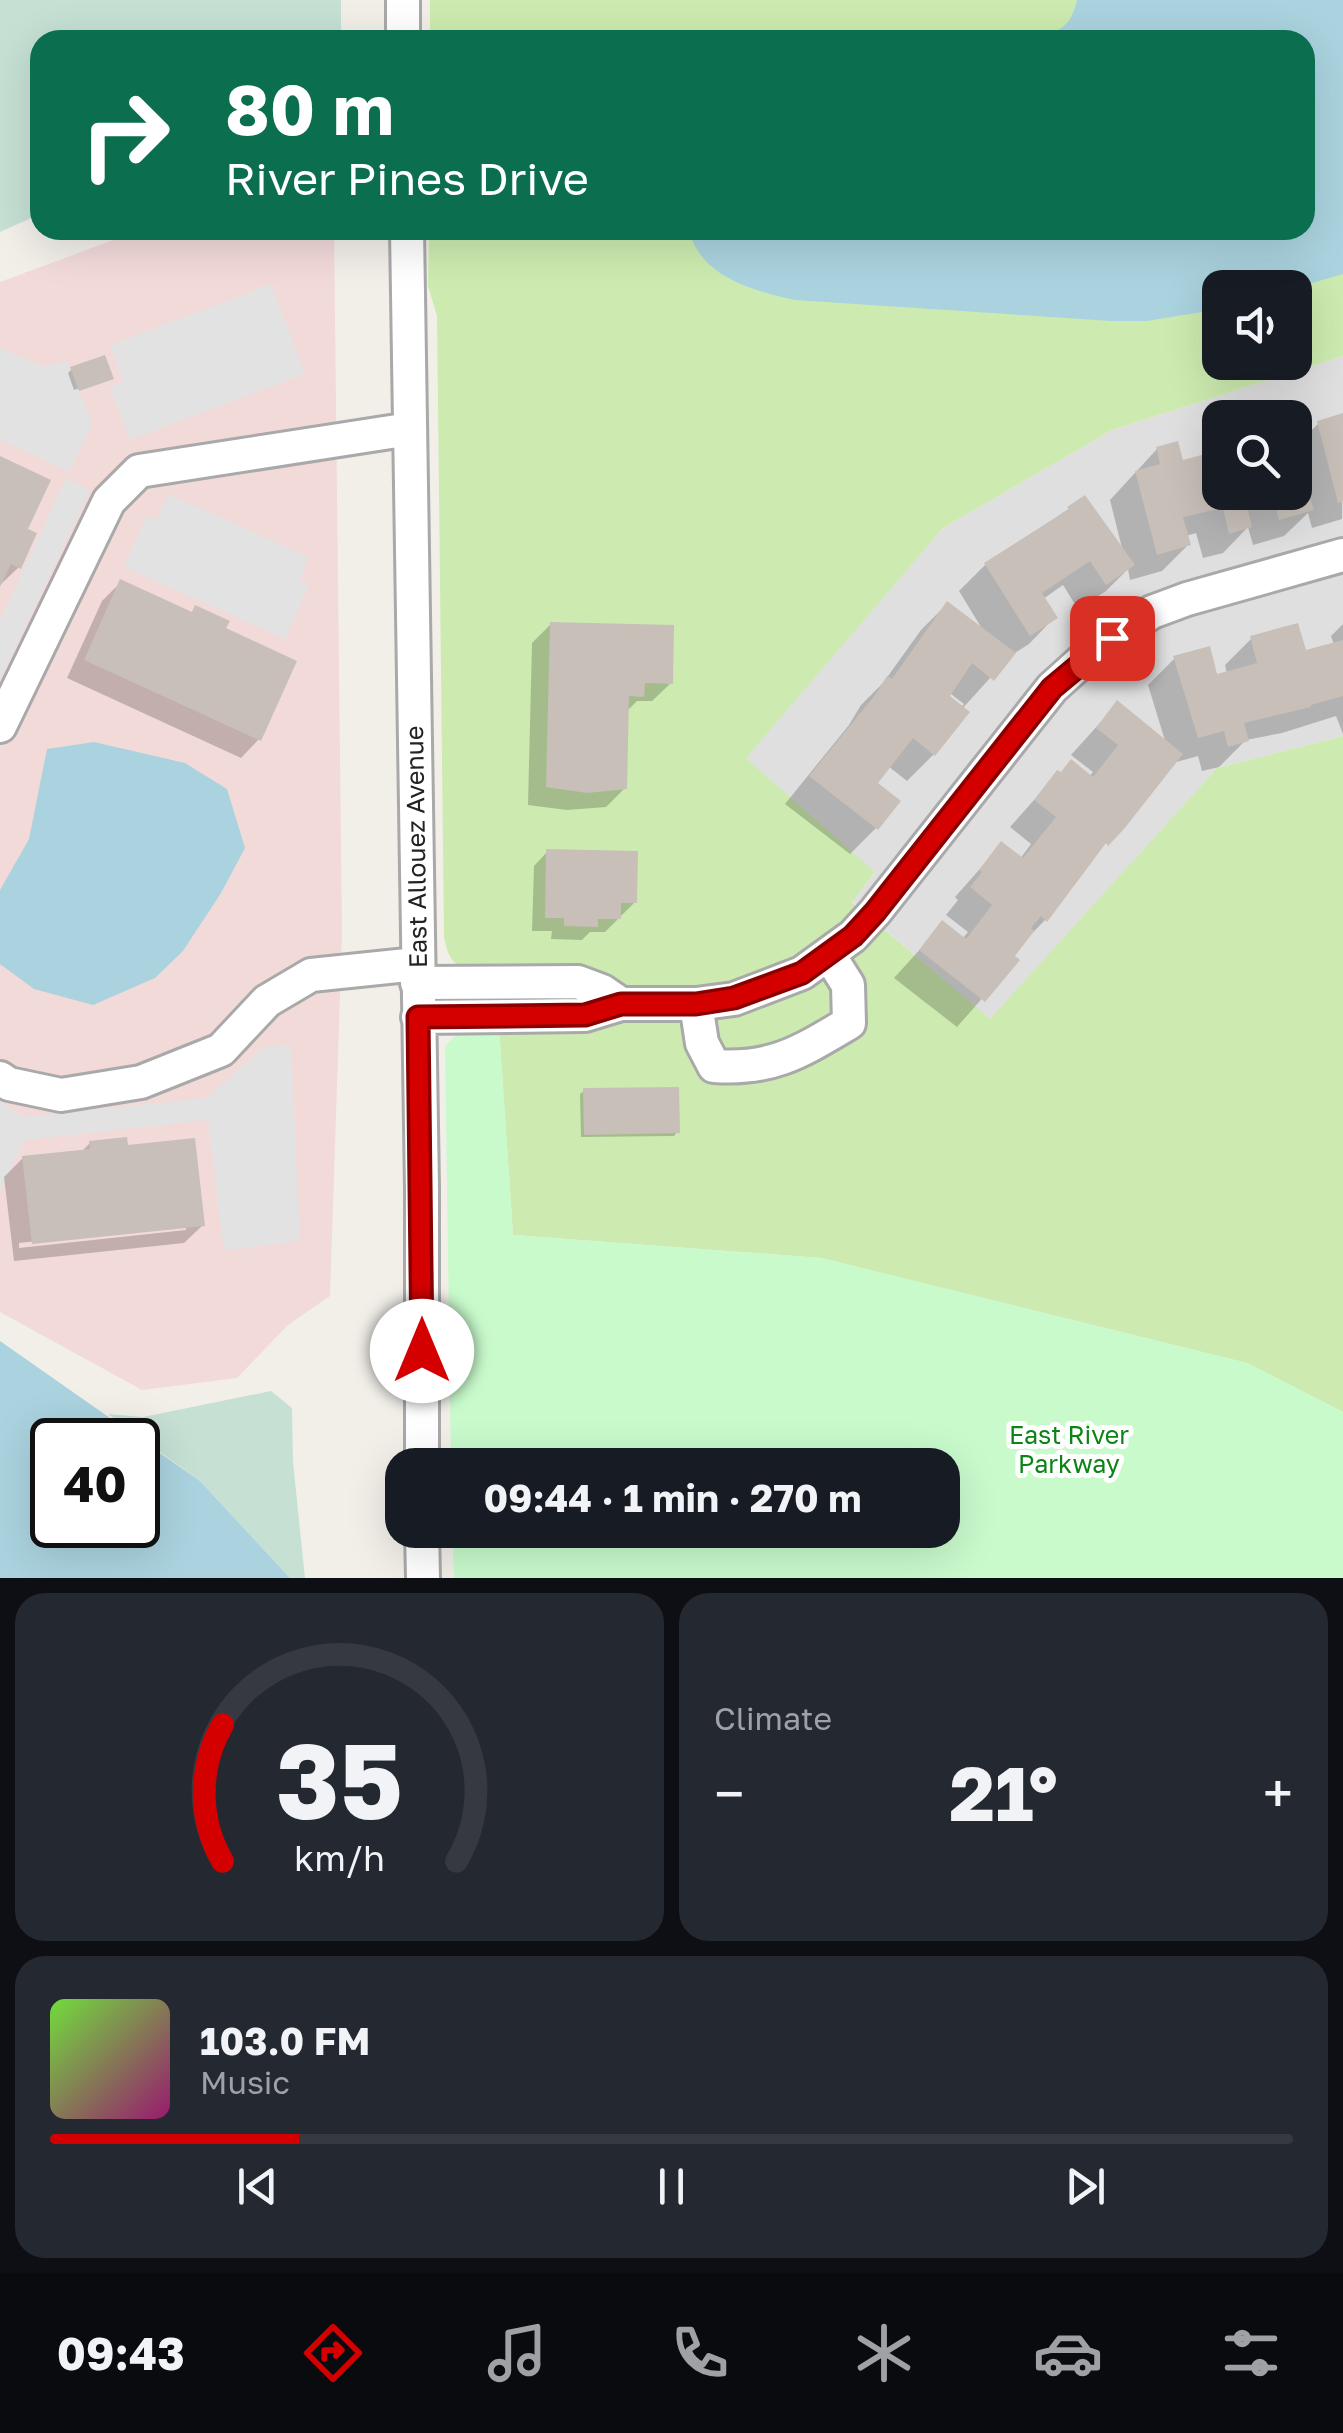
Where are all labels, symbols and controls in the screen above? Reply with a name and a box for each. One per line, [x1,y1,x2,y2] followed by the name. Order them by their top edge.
[225,66,394,150] text: 80 m
[60,70,190,200] icon: right
[225,151,589,205] text: River Pines Drive
[1202,270,1312,510] map controls
[1202,270,1312,380] button: sound
[1202,400,1312,510] button: search
[1070,596,1155,681] pin
[1085,611,1140,666] icon: arrive
[398,725,433,969] street label: East Allouez Avenue
[370,1299,474,1403] position arrow
[30,1418,160,1548] speed limit sign: 40
[1009,1419,1129,1479] park label: East River Parkway
[484,1475,861,1520] text: 09:44 · 1 min · 270 m
[714,1699,832,1737] text: Climate
[276,1717,403,1842] text: 35
[949,1747,1058,1838] text: 21°
[714,1760,744,1826] text: −
[1263,1760,1293,1826] text: +
[294,1836,385,1879] text: km/h
[200,2018,370,2063] text: 103.0 FM
[200,2063,290,2101] text: Music
[230,2159,285,2214] icon: previous
[644,2159,699,2214] icon: pause
[1058,2159,1113,2214] icon: next
[298,2318,368,2388] icon: directions
[482,2318,552,2388] icon: music
[665,2318,735,2388] icon: phone
[849,2318,919,2388] icon: climate
[1033,2318,1103,2388] icon: car
[1216,2318,1286,2388] icon: filters
[57,2326,185,2380] text: 09:43

